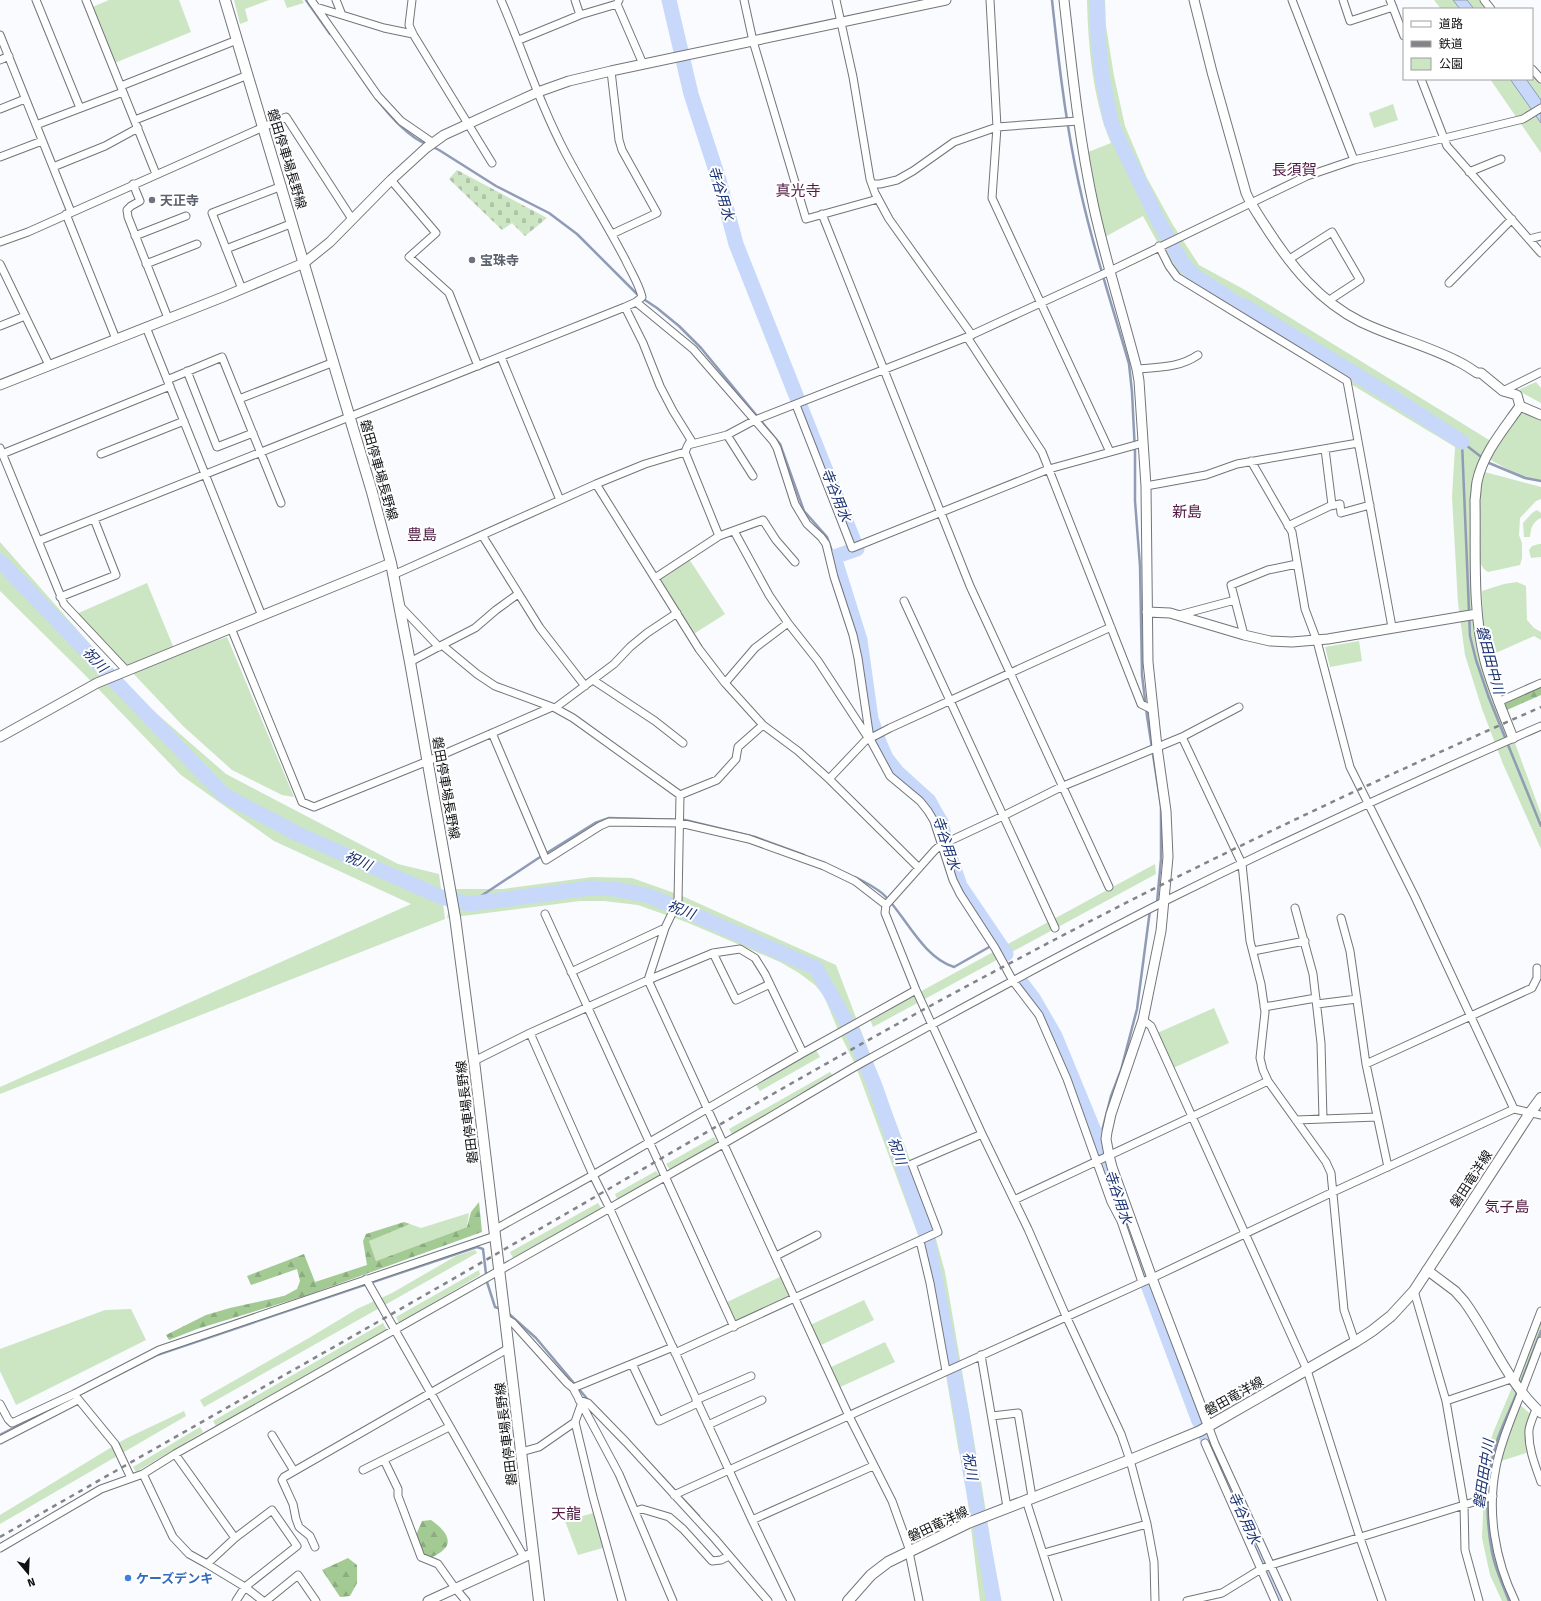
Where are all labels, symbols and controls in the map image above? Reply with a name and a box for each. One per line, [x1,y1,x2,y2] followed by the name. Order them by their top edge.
[1403,8,1533,80] legend
[1439,17,1463,31] text: 道路
[1439,37,1463,51] text: 鉄道
[1439,57,1463,71] text: 公園
[265,107,309,211] street label: 磐田停車場長野線
[1271,161,1317,179] district label: 長須賀
[705,164,738,224] water label: 寺谷用水
[775,182,821,200] district label: 真光寺
[160,193,199,208] place label: 天正寺
[147,195,157,205] marker: 天正寺
[480,253,519,268] place label: 宝珠寺
[467,255,477,265] marker: 宝珠寺
[357,418,401,522] street label: 磐田停車場長野線
[818,466,855,526] water label: 寺谷用水
[1172,503,1202,521] district label: 新島
[407,526,437,544] district label: 豊島
[1473,624,1508,698] water label: 磐田田中川
[79,644,112,677] water label: 祝川
[430,735,462,841] street label: 磐田停車場長野線
[929,814,964,874] water label: 寺谷用水
[342,848,376,875] water label: 祝川
[665,897,699,924] water label: 祝川
[453,1059,481,1165] street label: 磐田停車場長野線
[884,1135,910,1169] water label: 祝川
[1447,1148,1495,1210] street label: 磐田竜洋線
[1101,1168,1136,1228] water label: 寺谷用水
[1484,1198,1530,1216] district label: 気子島
[1202,1374,1266,1418] street label: 磐田竜洋線
[492,1381,520,1487] street label: 磐田停車場長野線
[1471,1436,1498,1510] water label: 磐田田中川
[959,1451,981,1483] water label: 祝川
[1224,1489,1264,1549] water label: 寺谷用水
[905,1503,971,1545] street label: 磐田竜洋線
[551,1505,581,1523] district label: 天龍
[8,1553,48,1593] north arrow
[136,1571,213,1586] place label: ケーズデンキ
[123,1573,133,1583] marker: ケーズデンキ
[26,1575,37,1589] text: N

